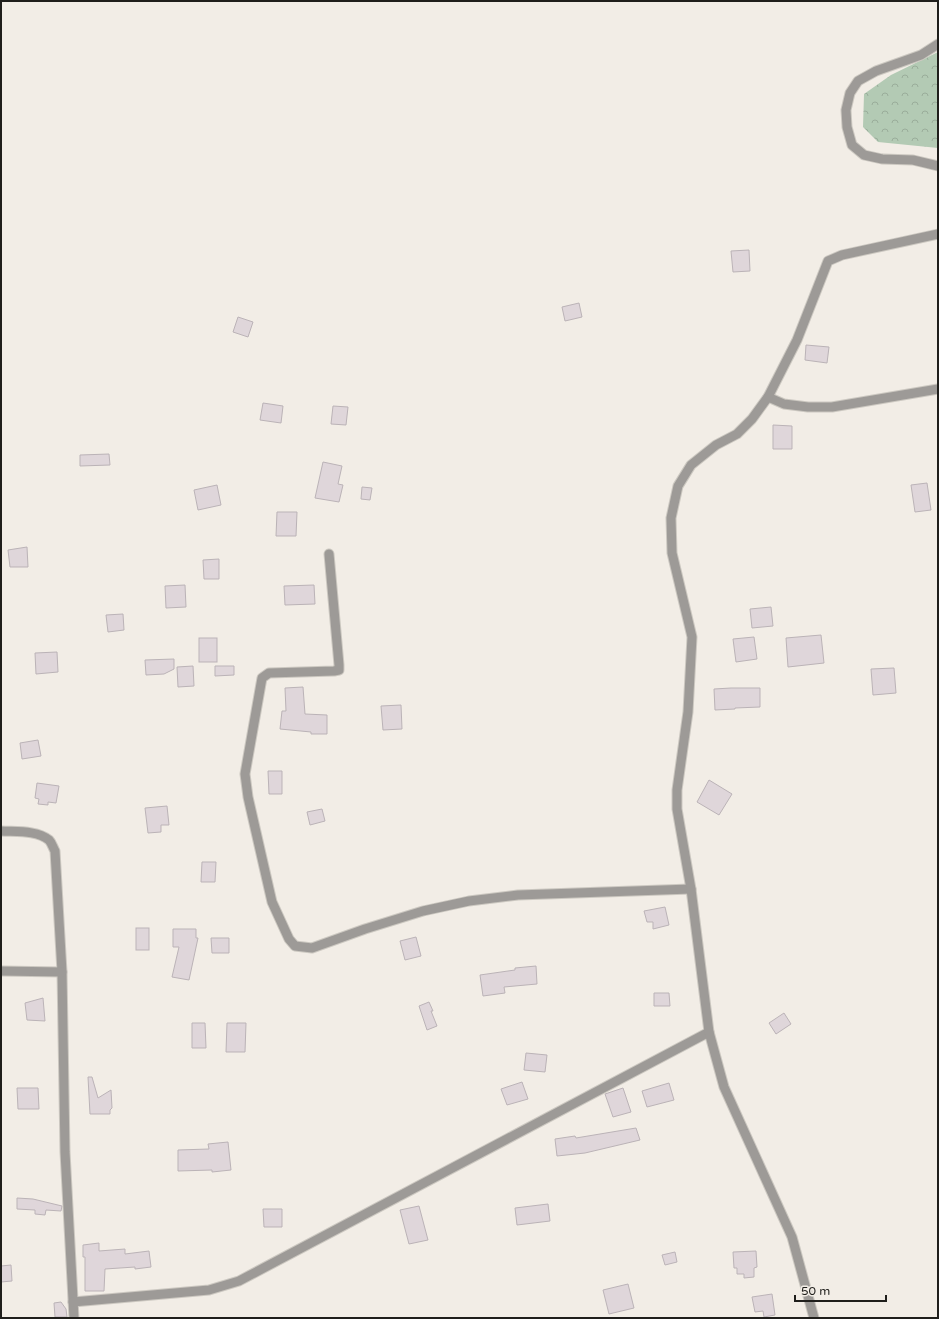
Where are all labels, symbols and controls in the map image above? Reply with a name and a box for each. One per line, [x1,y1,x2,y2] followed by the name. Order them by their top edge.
[795,1277,886,1303] scale bar
[801,1284,830,1298] text: 50 m

